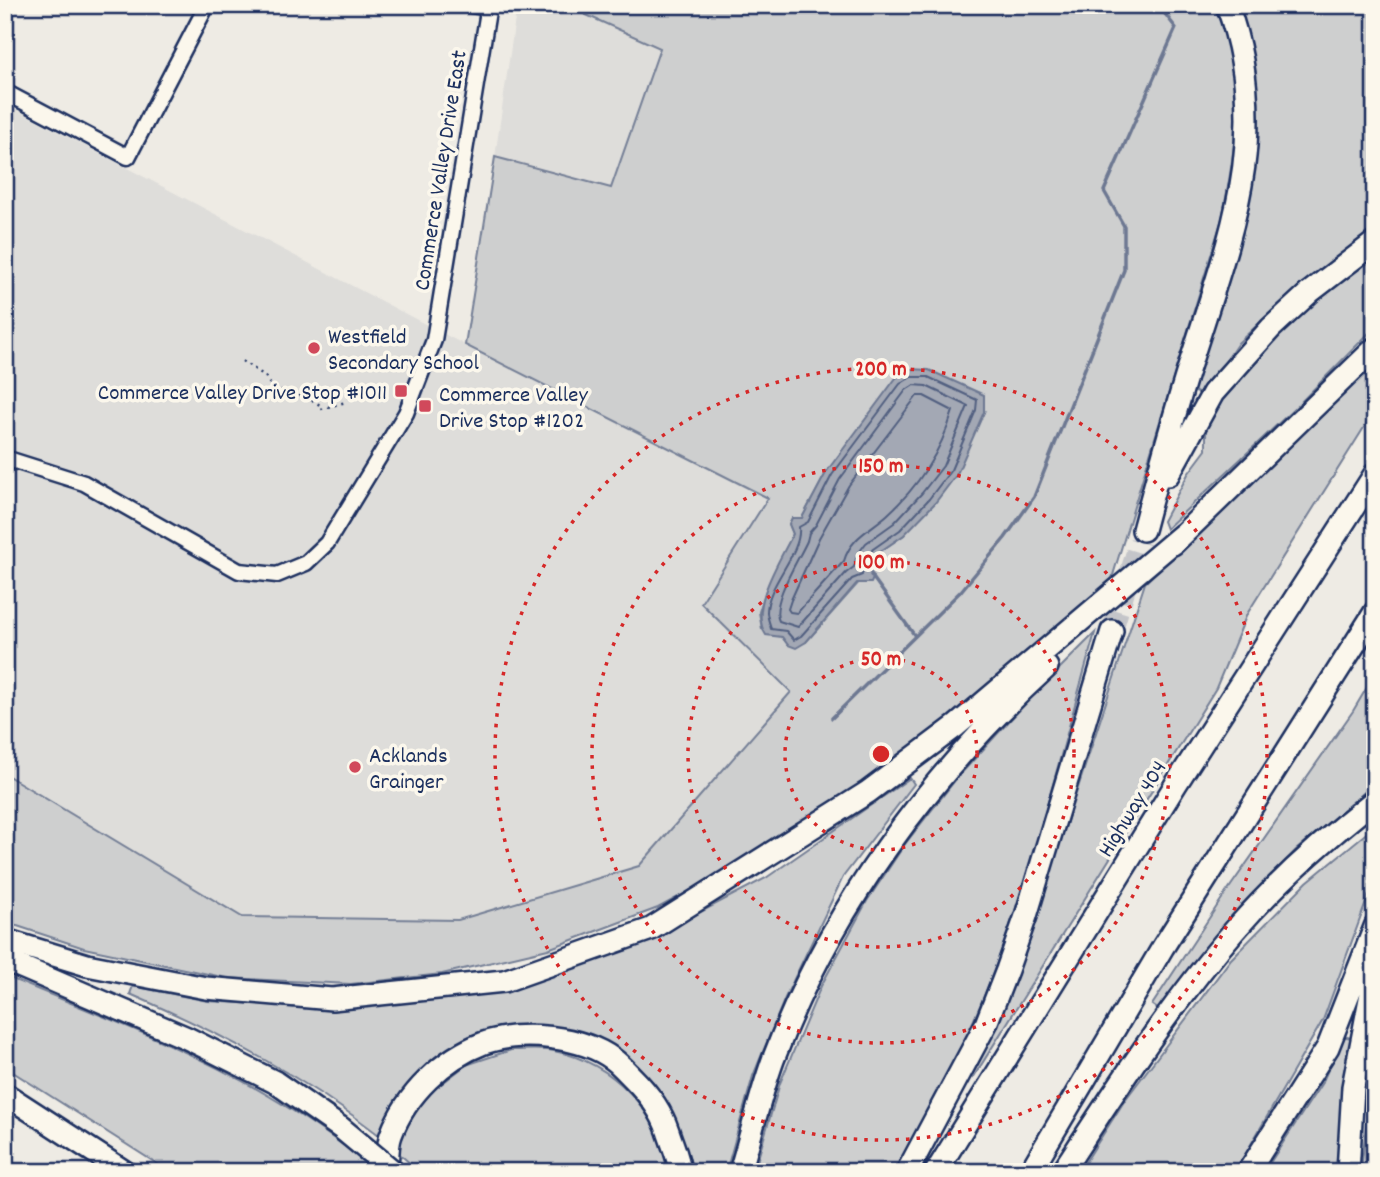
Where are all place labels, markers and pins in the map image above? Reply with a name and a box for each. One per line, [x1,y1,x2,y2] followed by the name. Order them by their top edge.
[328,322,479,381] place label: Westfield Secondary School
[306,340,322,356] marker: Westfield Secondary School
[98,378,387,411] place label: Commerce Valley Drive Stop #1011
[439,380,588,439] place label: Commerce Valley Drive Stop #1202
[393,383,409,399] marker: Commerce Valley Drive Stop #1011
[417,398,433,414] marker: Commerce Valley Drive Stop #1202
[369,741,448,800] place label: Acklands Grainger
[869,742,893,766] centre of rings
[347,759,363,775] marker: Acklands Grainger

